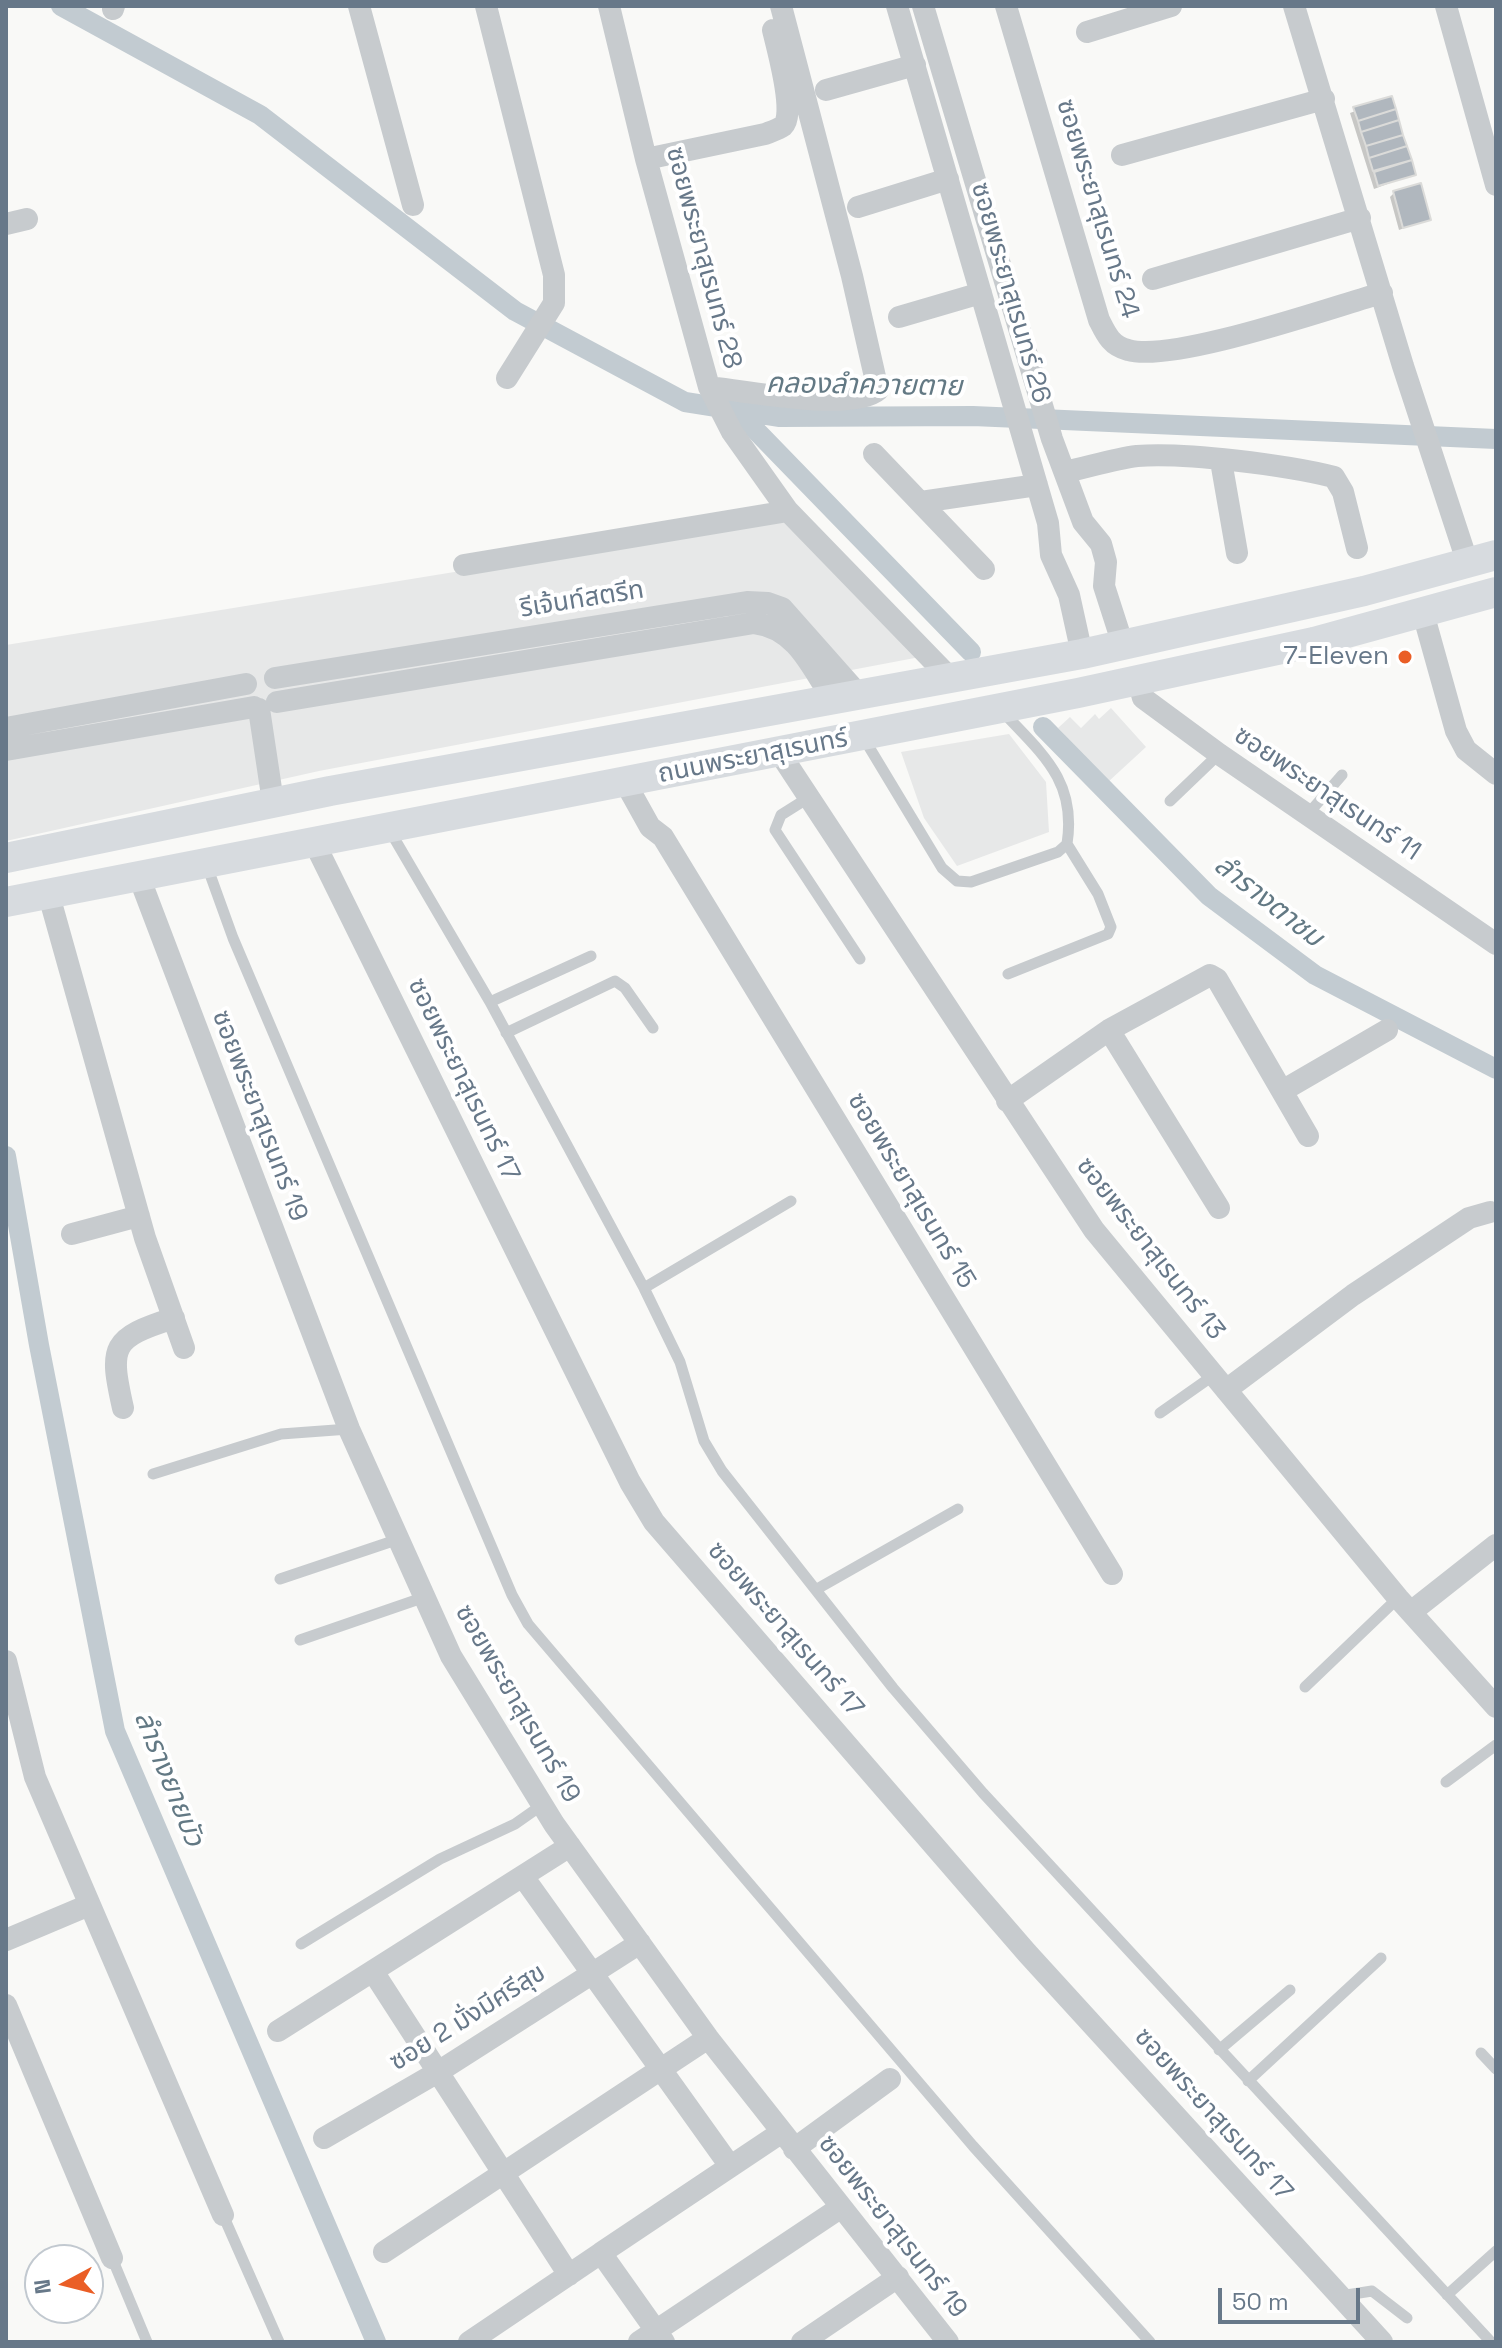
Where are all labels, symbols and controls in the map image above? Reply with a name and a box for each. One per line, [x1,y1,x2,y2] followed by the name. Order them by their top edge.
[1049,96,1145,322] street label: ซอยพระยาสุเรนทร์ 24
[658,144,748,372] street label: ซอยพระยาสุเรนทร์ 28
[964,179,1056,407] street label: ซอยพระยาสุเรนทร์ 26
[766,367,962,405] water label: คลองลำควายตาย
[518,575,646,625] street label: รีเจ้นท์สตรีท
[1283,641,1389,673] place label: 7-Eleven
[1396,648,1414,666] marker: 7-Eleven
[1228,720,1426,868] street label: ซอยพระยาสุเรนทร์ 11
[656,723,850,791] street label: ถนนพระยาสุเรนทร์
[1207,849,1329,955] water label: ลำรางตาชม
[400,973,526,1187] street label: ซอยพระยาสุเรนทร์ 17
[204,1006,314,1226] street label: ซอยพระยาสุเรนทร์ 19
[840,1087,982,1295] street label: ซอยพระยาสุเรนทร์ 15
[1069,1152,1231,1346] street label: ซอยพระยาสุเรนทร์ 13
[700,1536,870,1724] street label: ซอยพระยาสุเรนทร์ 17
[448,1600,586,1808] street label: ซอยพระยาสุเรนทร์ 19
[126,1707,210,1851] water label: ลำรางยายบัว
[384,1958,552,2078] street label: ซอย 2 มั่งมีศรีสุข
[1127,2022,1299,2208] street label: ซอยพระยาสุเรนทร์ 17
[811,2129,973,2325] street label: ซอยพระยาสุเรนทร์ 19
[24,2244,104,2324] north arrow
[1222,2272,1364,2322] scale bar
[27,2278,57,2296] text: N
[1232,2286,1289,2317] text: 50 m

